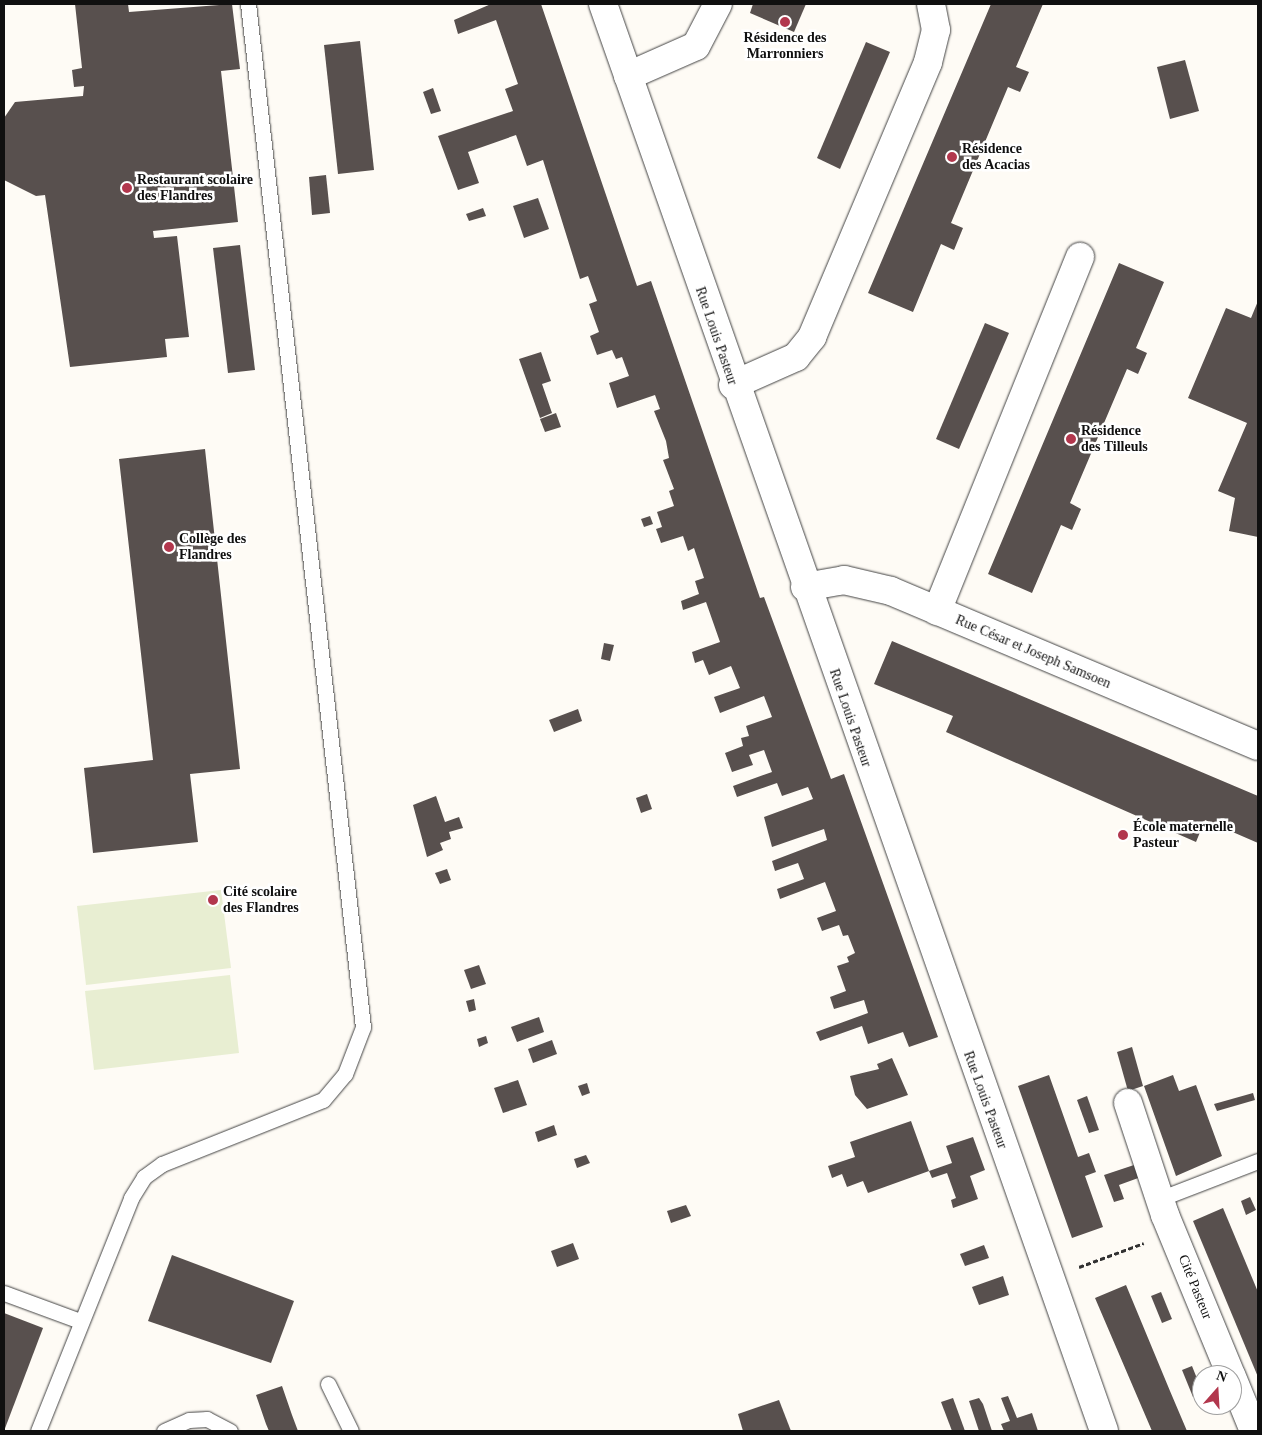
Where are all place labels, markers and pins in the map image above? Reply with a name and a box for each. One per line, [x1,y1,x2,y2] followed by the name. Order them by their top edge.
[779,16,791,28] marker: Résidence des Marronniers
[744,30,826,62] place label: Résidence des Marronniers
[962,141,1031,174] place label: Résidence des Acacias
[946,151,958,163] marker: Résidence des Acacias
[137,172,253,204] place label: Restaurant scolaire des Flandres
[121,182,133,194] marker: Restaurant scolaire des Flandres
[1081,423,1148,456] place label: Résidence des Tilleuls
[1065,433,1077,445] marker: Résidence des Tilleuls
[179,531,246,564] place label: Collège des Flandres
[163,541,175,553] marker: Collège des Flandres
[1133,819,1233,852] place label: École maternelle Pasteur
[1117,829,1129,841] marker: École maternelle Pasteur
[223,884,299,916] place label: Cité scolaire des Flandres
[207,894,219,906] marker: Cité scolaire des Flandres

